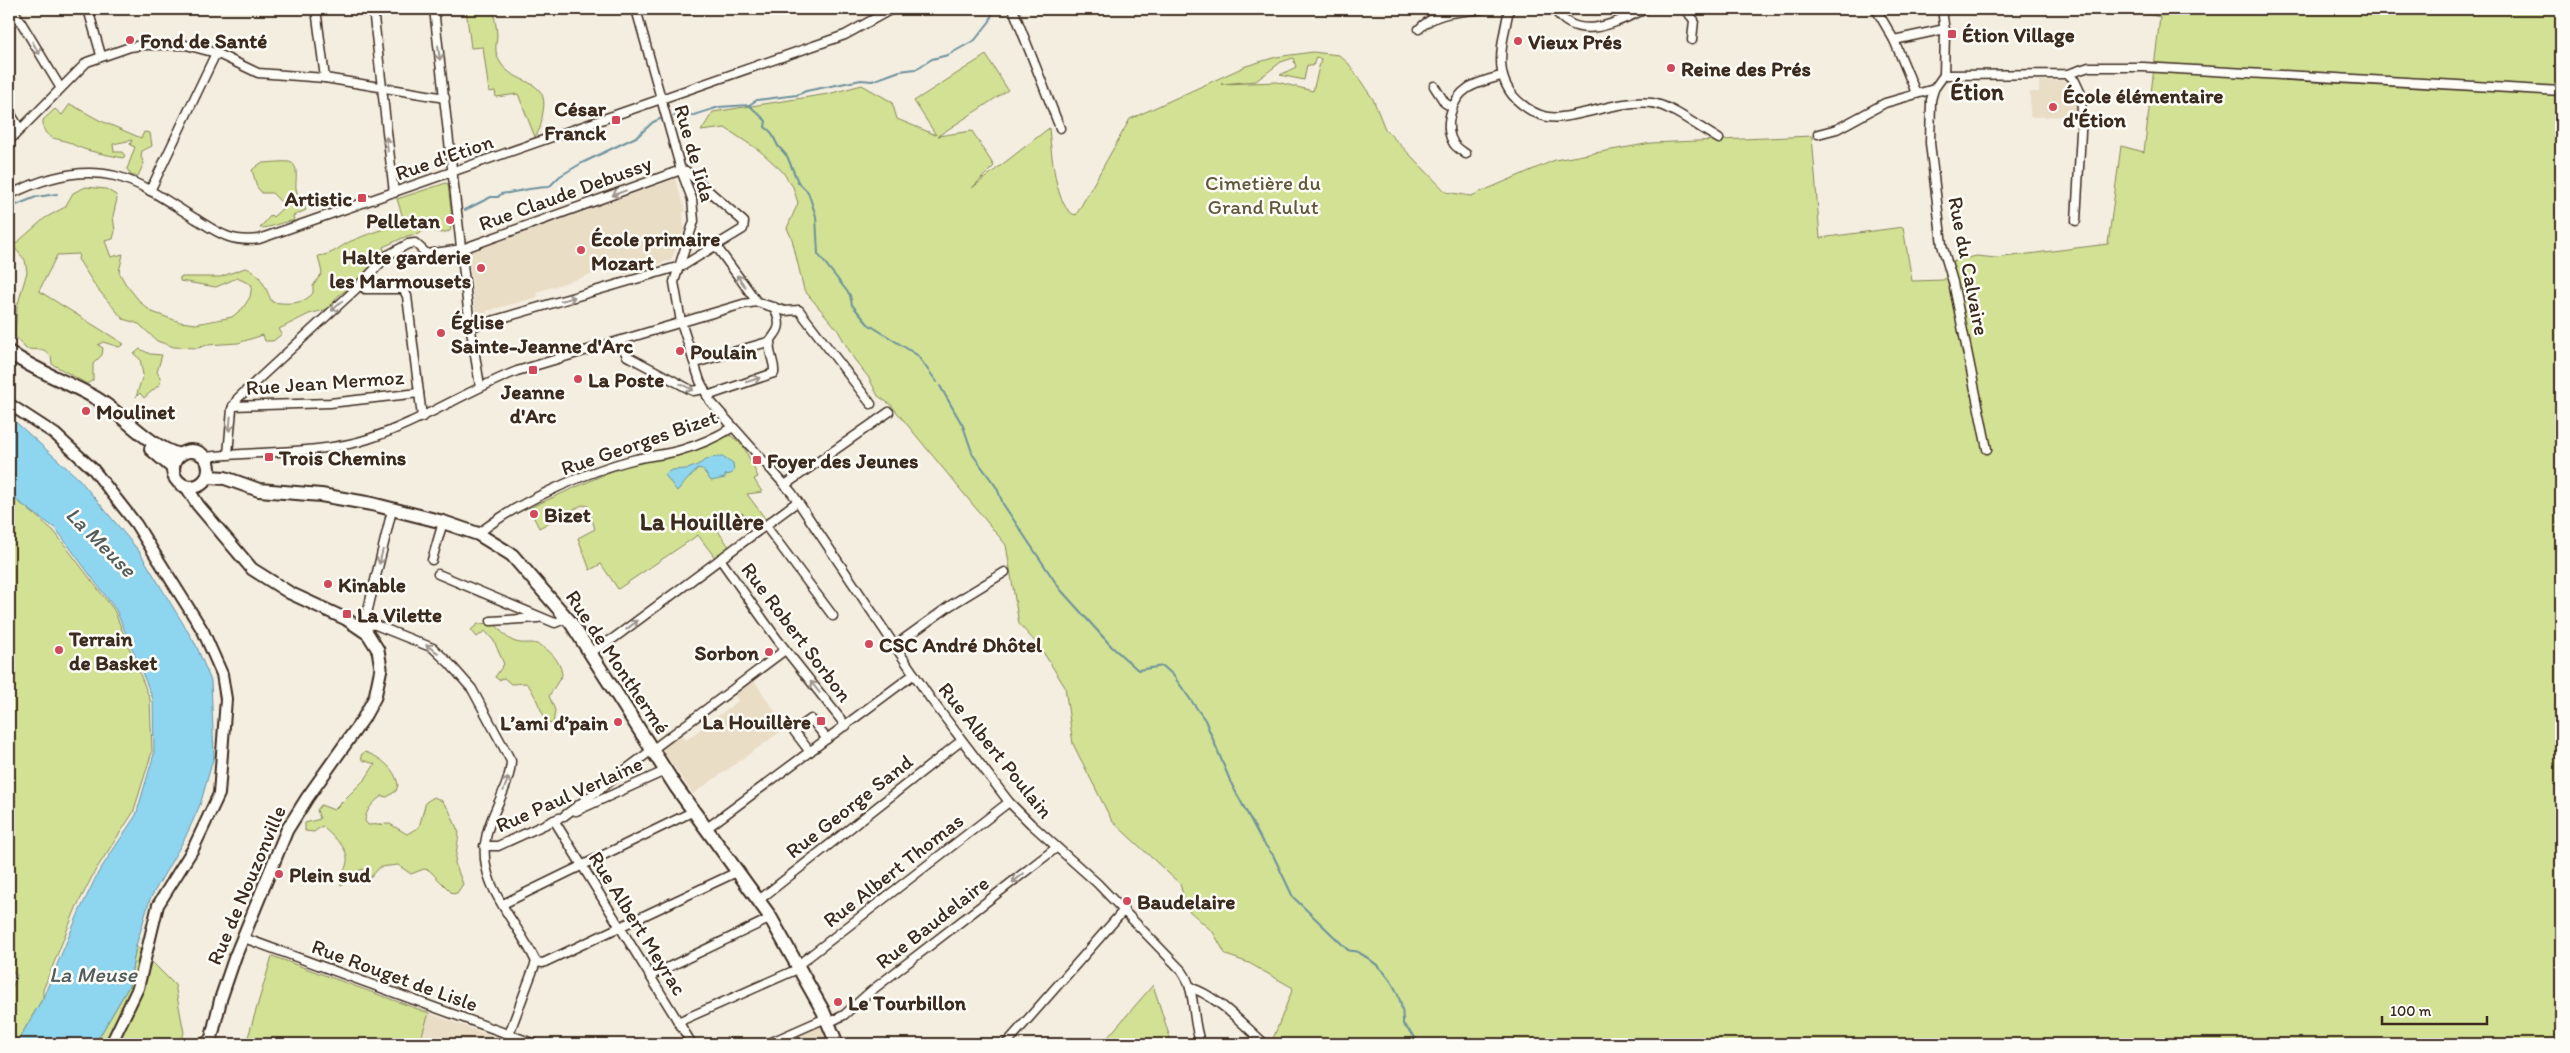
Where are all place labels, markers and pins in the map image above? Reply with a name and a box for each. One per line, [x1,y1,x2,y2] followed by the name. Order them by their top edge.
[1962,22,2075,48] place label: Étion Village
[140,28,267,53] place label: Fond de Santé
[1946,28,1958,40] marker: Étion Village
[1528,29,1622,54] place label: Vieux Prés
[124,34,136,46] marker: Fond de Santé
[1512,35,1524,47] marker: Vieux Prés
[1681,56,1811,81] place label: Reine des Prés
[1665,62,1677,74] marker: Reine des Prés
[2063,83,2223,132] place label: École élémentaire d'Étion
[544,96,607,145] place label: César Franck
[2047,101,2059,113] marker: École élémentaire d'Étion
[610,114,622,126] marker: César Franck
[284,186,352,211] place label: Artistic
[356,192,368,204] marker: Artistic
[366,208,440,233] place label: Pelletan
[444,214,456,226] marker: Pelletan
[591,226,720,275] place label: École primaire Mozart
[329,244,471,293] place label: Halte garderie les Marmousets
[575,244,587,256] marker: École primaire Mozart
[475,262,487,274] marker: Halte garderie les Marmousets
[451,309,634,358] place label: Église Sainte-Jeanne d'Arc
[435,327,447,339] marker: Église Sainte-Jeanne d'Arc
[690,339,758,364] place label: Poulain
[674,345,686,357] marker: Poulain
[527,364,539,376] marker: Jeanne d'Arc
[588,367,664,392] place label: La Poste
[572,373,584,385] marker: La Poste
[500,379,565,428] place label: Jeanne d'Arc
[96,399,175,424] place label: Moulinet
[80,405,92,417] marker: Moulinet
[278,445,406,470] place label: Trois Chemins
[767,448,918,474] place label: Foyer des Jeunes
[263,451,275,463] marker: Trois Chemins
[751,454,763,466] marker: Foyer des Jeunes
[544,502,591,527] place label: Bizet
[528,508,540,520] marker: Bizet
[338,572,406,597] place label: Kinable
[322,578,334,590] marker: Kinable
[357,602,442,627] place label: La Vilette
[341,608,353,620] marker: La Vilette
[68,626,157,675] place label: Terrain de Basket
[879,632,1043,657] place label: CSC André Dhôtel
[863,638,875,650] marker: CSC André Dhôtel
[695,640,759,665] place label: Sorbon
[53,644,65,656] marker: Terrain de Basket
[763,646,775,658] marker: Sorbon
[702,709,811,734] place label: La Houillère
[500,710,608,736] place label: L’ami d’pain
[815,715,827,727] marker: La Houillère
[612,716,624,728] marker: L’ami d’pain
[289,862,371,887] place label: Plein sud
[273,868,285,880] marker: Plein sud
[1137,889,1235,914] place label: Baudelaire
[1121,895,1133,907] marker: Baudelaire
[848,990,967,1015] place label: Le Tourbillon
[832,996,844,1008] marker: Le Tourbillon

